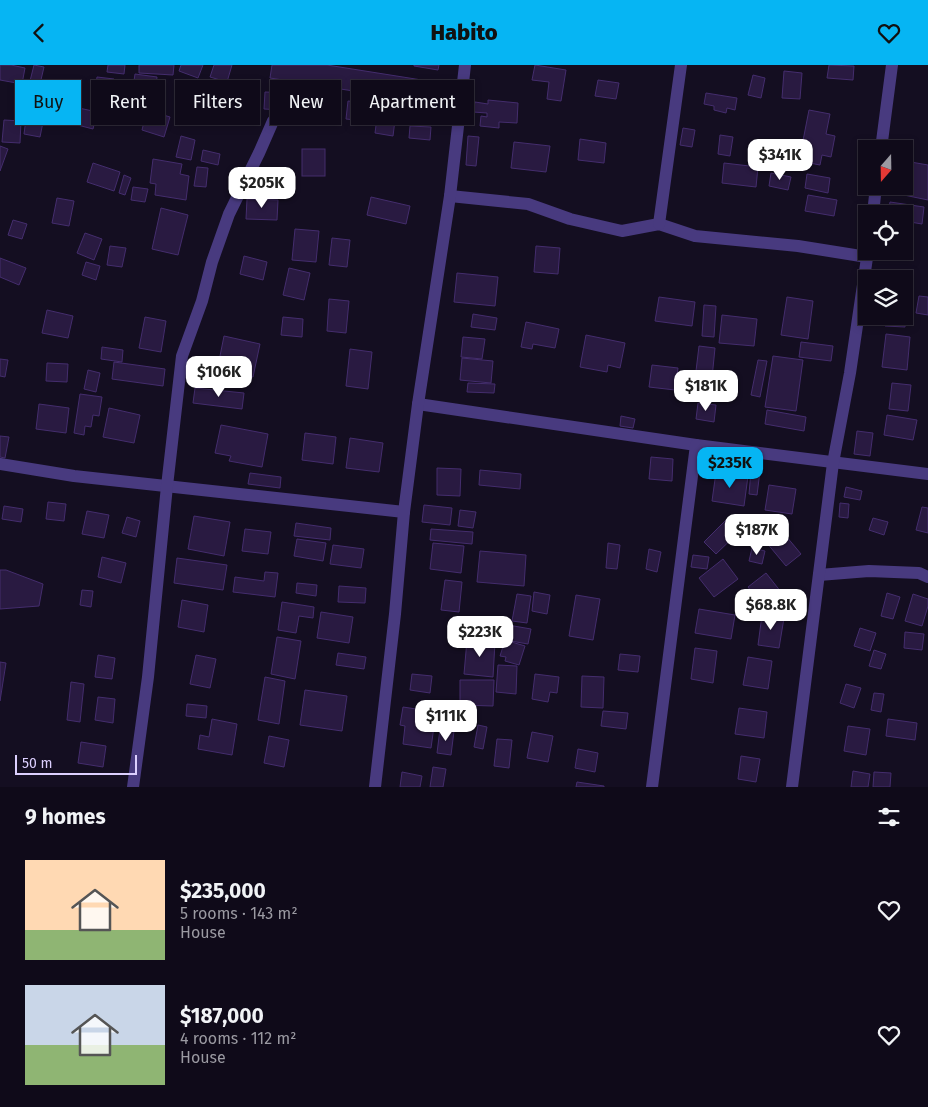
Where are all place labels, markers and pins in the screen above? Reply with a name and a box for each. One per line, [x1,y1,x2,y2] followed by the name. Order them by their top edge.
[745,139,815,181] pin: $341K
[227,167,297,209] pin: $205K
[184,355,254,398] pin: $106K
[671,369,741,412] pin: $181K
[695,447,765,489] pin: $235K
[722,513,792,556] pin: $187K
[730,589,812,631] pin: $68.8K
[445,615,515,658] pin: $223K
[411,699,481,742] pin: $111K

